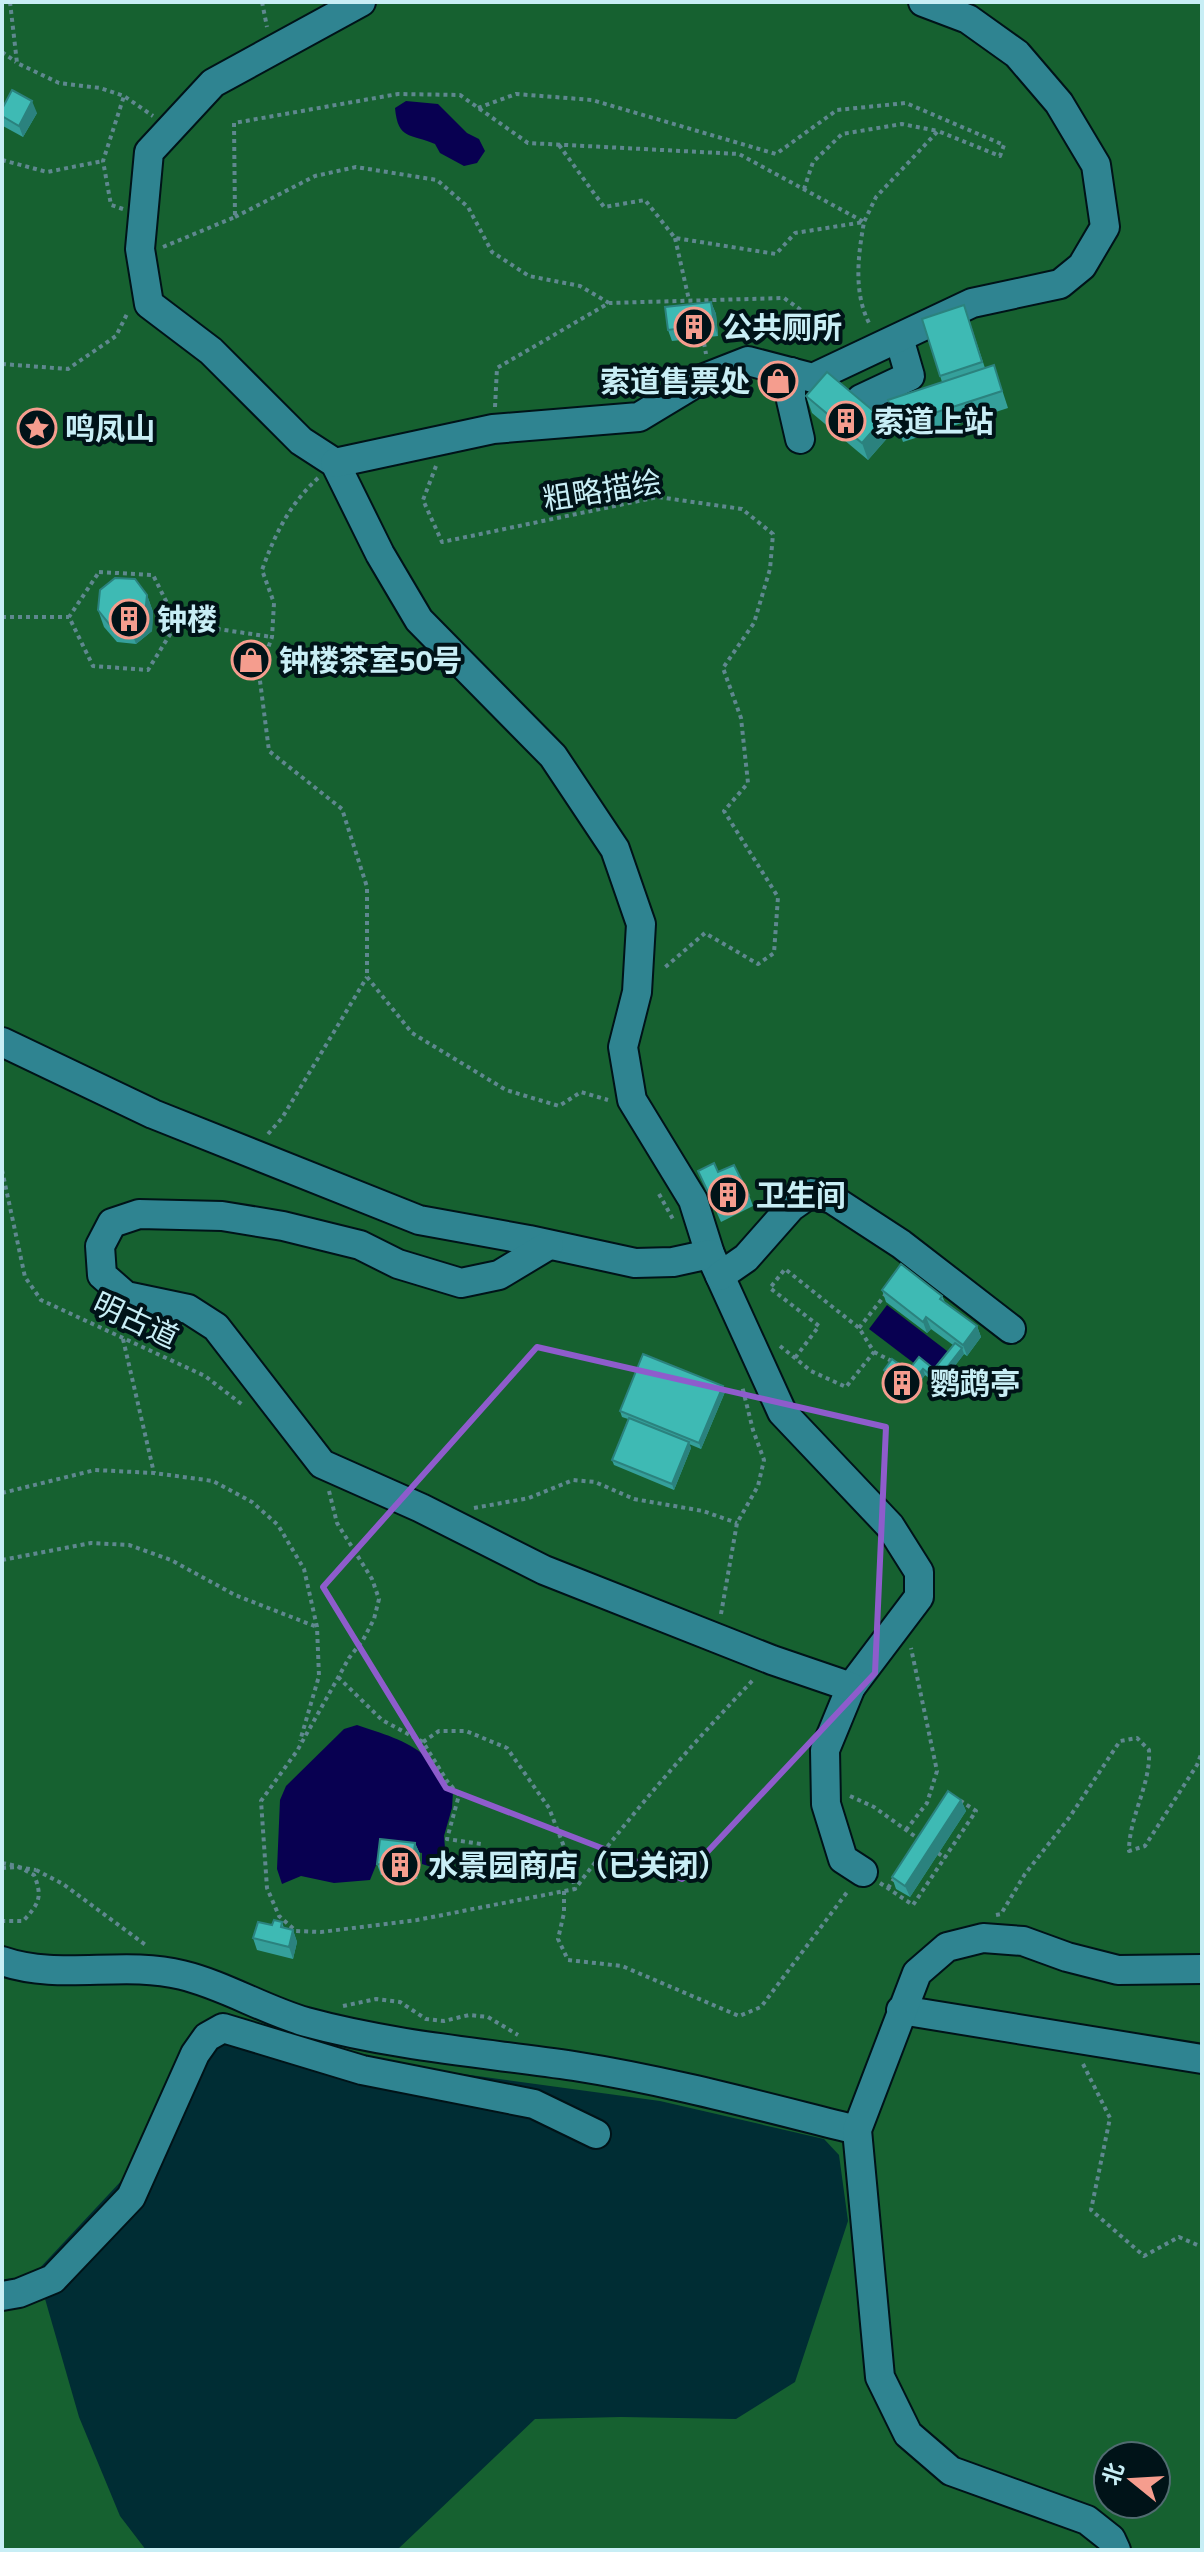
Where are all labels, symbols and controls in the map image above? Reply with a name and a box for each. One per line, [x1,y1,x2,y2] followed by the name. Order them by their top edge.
[722,304,842,350] place label: 公共厕所
[673,306,715,348] building icon: 公共厕所
[600,358,750,404] place label: 索道售票处
[757,360,799,402] shop icon: 索道售票处
[874,398,994,444] place label: 索道上站
[825,400,867,442] building icon: 索道上站
[65,405,155,451] place label: 鸣凤山
[16,407,58,449] place icon: 鸣凤山
[539,458,665,522] street label: 粗略描绘
[157,596,217,642] place label: 钟楼
[108,598,150,640] building icon: 钟楼
[279,637,463,683] place label: 钟楼茶室50号
[230,639,272,681] shop icon: 钟楼茶室50号
[756,1172,846,1218] place label: 卫生间
[707,1174,749,1216] building icon: 卫生间
[85,1280,187,1360] street label: 明古道
[930,1360,1020,1406] place label: 鹦鹉亭
[881,1362,923,1404] building icon: 鹦鹉亭
[428,1842,728,1888] place label: 水景园商店（已关闭）
[379,1844,421,1886] building icon: 水景园商店（已关闭）
[1092,2440,1172,2520] north arrow
[1093,2458,1133,2490] text: 北

